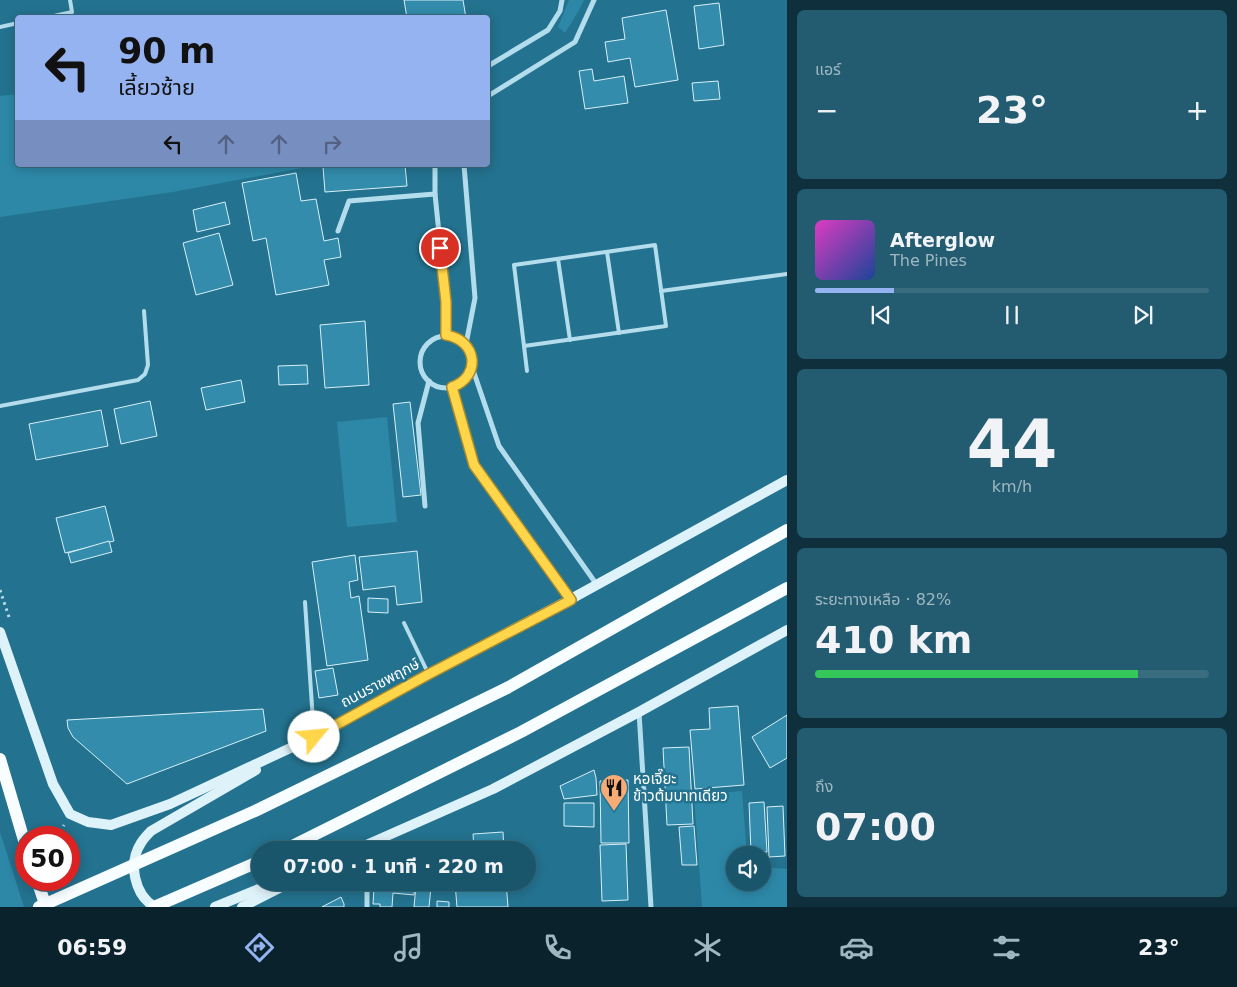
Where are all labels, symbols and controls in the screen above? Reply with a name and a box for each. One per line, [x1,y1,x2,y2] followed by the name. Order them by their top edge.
[118,31,215,71] text: 90 m
[35,35,100,100] icon: left
[815,60,841,79] text: แอร์
[118,75,195,100] text: เลี้ยวซ้าย
[976,88,1048,132] text: 23°
[815,94,838,127] text: −
[1186,94,1209,127] text: +
[159,130,187,158] icon: left
[212,130,240,158] icon: ahead
[265,130,293,158] icon: ahead
[318,130,346,158] icon: right
[419,227,461,269] pin
[890,229,995,251] text: Afterglow
[426,234,454,262] icon: arrive
[890,251,967,270] text: The Pines
[867,301,895,329] icon: previous
[998,301,1026,329] icon: pause
[1129,301,1157,329] icon: next
[967,407,1057,482] text: 44
[992,477,1032,496] text: km/h
[815,590,951,609] text: ระยะทางเหลือ · 82%
[815,618,972,662] text: 410 km
[337,654,423,711] street label: ถนนราชพฤกษ์
[287,710,339,762] position arrow
[633,768,728,805] place label: หอเจี๊ยะ ข้าวต้มบาทเดียว
[599,773,629,812] restaurant icon: หอเจี๊ยะ ข้าวต้มบาทเดียว
[815,777,833,796] text: ถึง
[815,805,936,849] text: 07:00
[15,826,80,891] speed limit sign: 50
[726,846,771,891] map controls
[726,846,771,891] button: sound
[283,855,504,877] text: 07:00 · 1 นาที · 220 m
[242,930,277,965] icon: directions
[391,930,426,965] icon: music
[540,930,575,965] icon: phone
[690,930,725,965] icon: climate
[839,930,874,965] icon: car
[989,930,1024,965] icon: filters
[57,935,127,960] text: 06:59
[1138,935,1180,960] text: 23°

